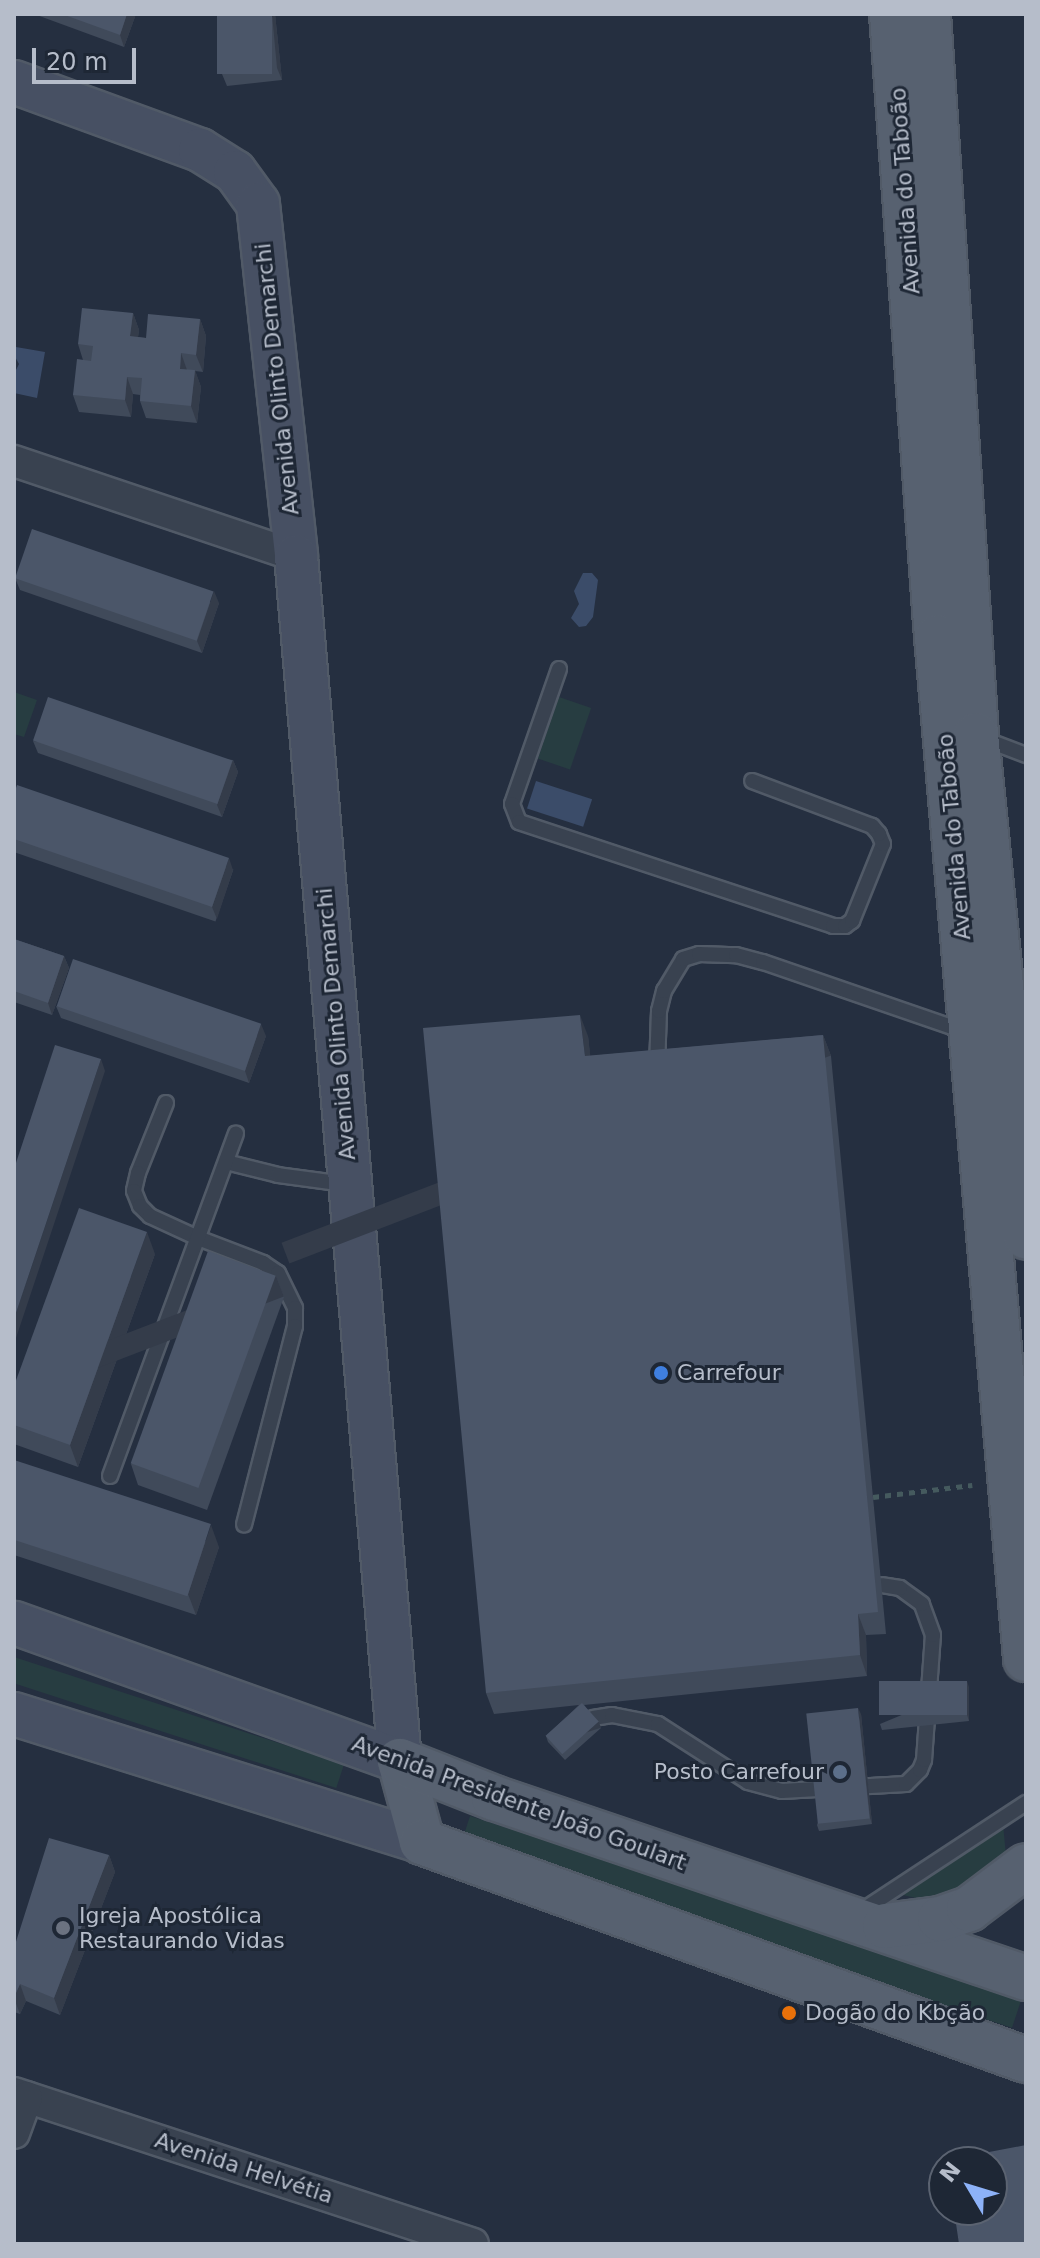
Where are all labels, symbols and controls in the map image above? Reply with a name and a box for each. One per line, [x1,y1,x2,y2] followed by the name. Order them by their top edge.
[36,32,140,82] scale bar
[46,48,108,76] text: 20 m
[885,87,925,295] street label: Avenida do Taboão
[250,242,304,516] street label: Avenida Olinto Demarchi
[932,733,976,941] street label: Avenida do Taboão
[311,887,361,1161] street label: Avenida Olinto Demarchi
[677,1360,781,1386] place label: Carrefour
[652,1364,670,1382] marker: Carrefour
[348,1730,690,1876] street label: Avenida Presidente João Goulart
[654,1759,824,1785] place label: Posto Carrefour
[831,1763,849,1781] marker: Posto Carrefour
[79,1902,285,1954] place label: Igreja Apostólica Restaurando Vidas
[54,1919,72,1937] marker: Igreja Apostólica Restaurando Vidas
[805,2000,985,2026] place label: Dogão do Kbção
[780,2004,798,2022] marker: Dogão do Kbção
[152,2127,336,2209] street label: Avenida Helvétia
[928,2146,1008,2226] north arrow
[935,2157,966,2187] text: N

